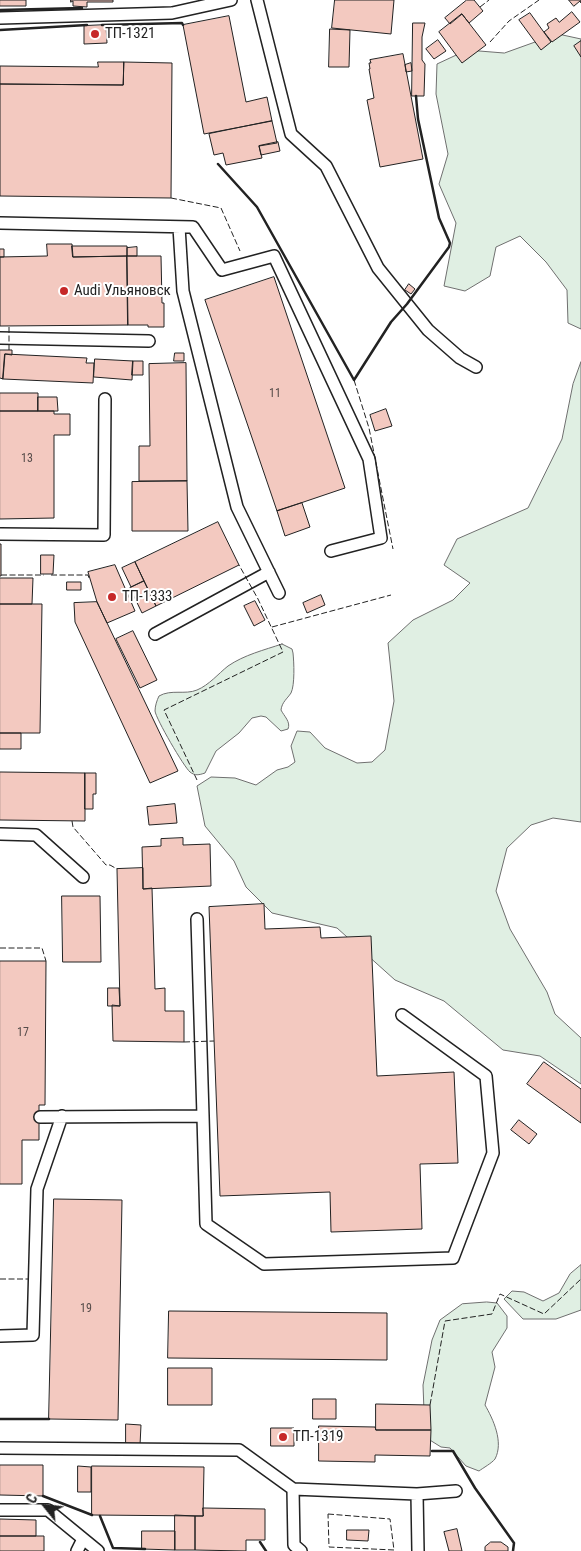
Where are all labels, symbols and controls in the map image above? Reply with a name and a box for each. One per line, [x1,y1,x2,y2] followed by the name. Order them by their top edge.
[105,25,155,43] place label: ТП-1321
[89,28,101,40] marker: ТП-1321
[74,282,171,300] place label: Audi Ульяновск
[58,285,70,297] marker: Audi Ульяновск
[269,387,281,401] house number: 11
[21,452,33,466] house number: 13
[122,588,172,606] place label: ТП-1333
[106,591,118,603] marker: ТП-1333
[17,1026,29,1040] house number: 17
[80,1302,92,1316] house number: 19
[293,1428,343,1446] place label: ТП-1319
[277,1431,289,1443] marker: ТП-1319
[20,1481,70,1531] north arrow
[23,1491,41,1506] text: С

